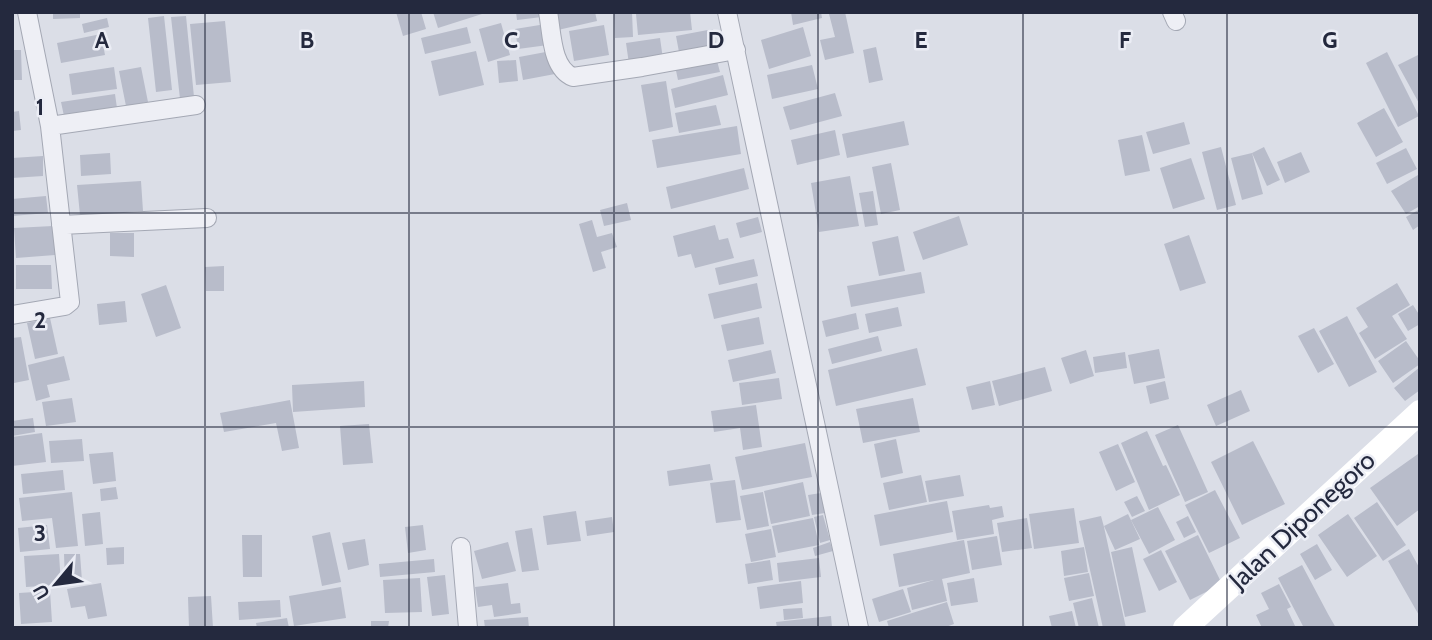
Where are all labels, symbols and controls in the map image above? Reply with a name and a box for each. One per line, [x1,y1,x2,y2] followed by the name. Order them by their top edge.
[95,26,110,54] text: A
[300,26,314,54] text: B
[504,26,518,54] text: C
[708,26,724,54] text: D
[914,26,928,54] text: E
[1119,26,1131,54] text: F
[1322,26,1338,54] text: G
[36,93,44,121] text: 1
[34,306,46,334] text: 2
[1222,444,1382,597] street label: Jalan Diponegoro
[34,519,46,547] text: 3
[21,549,91,619] north arrow
[28,580,55,604] text: U

